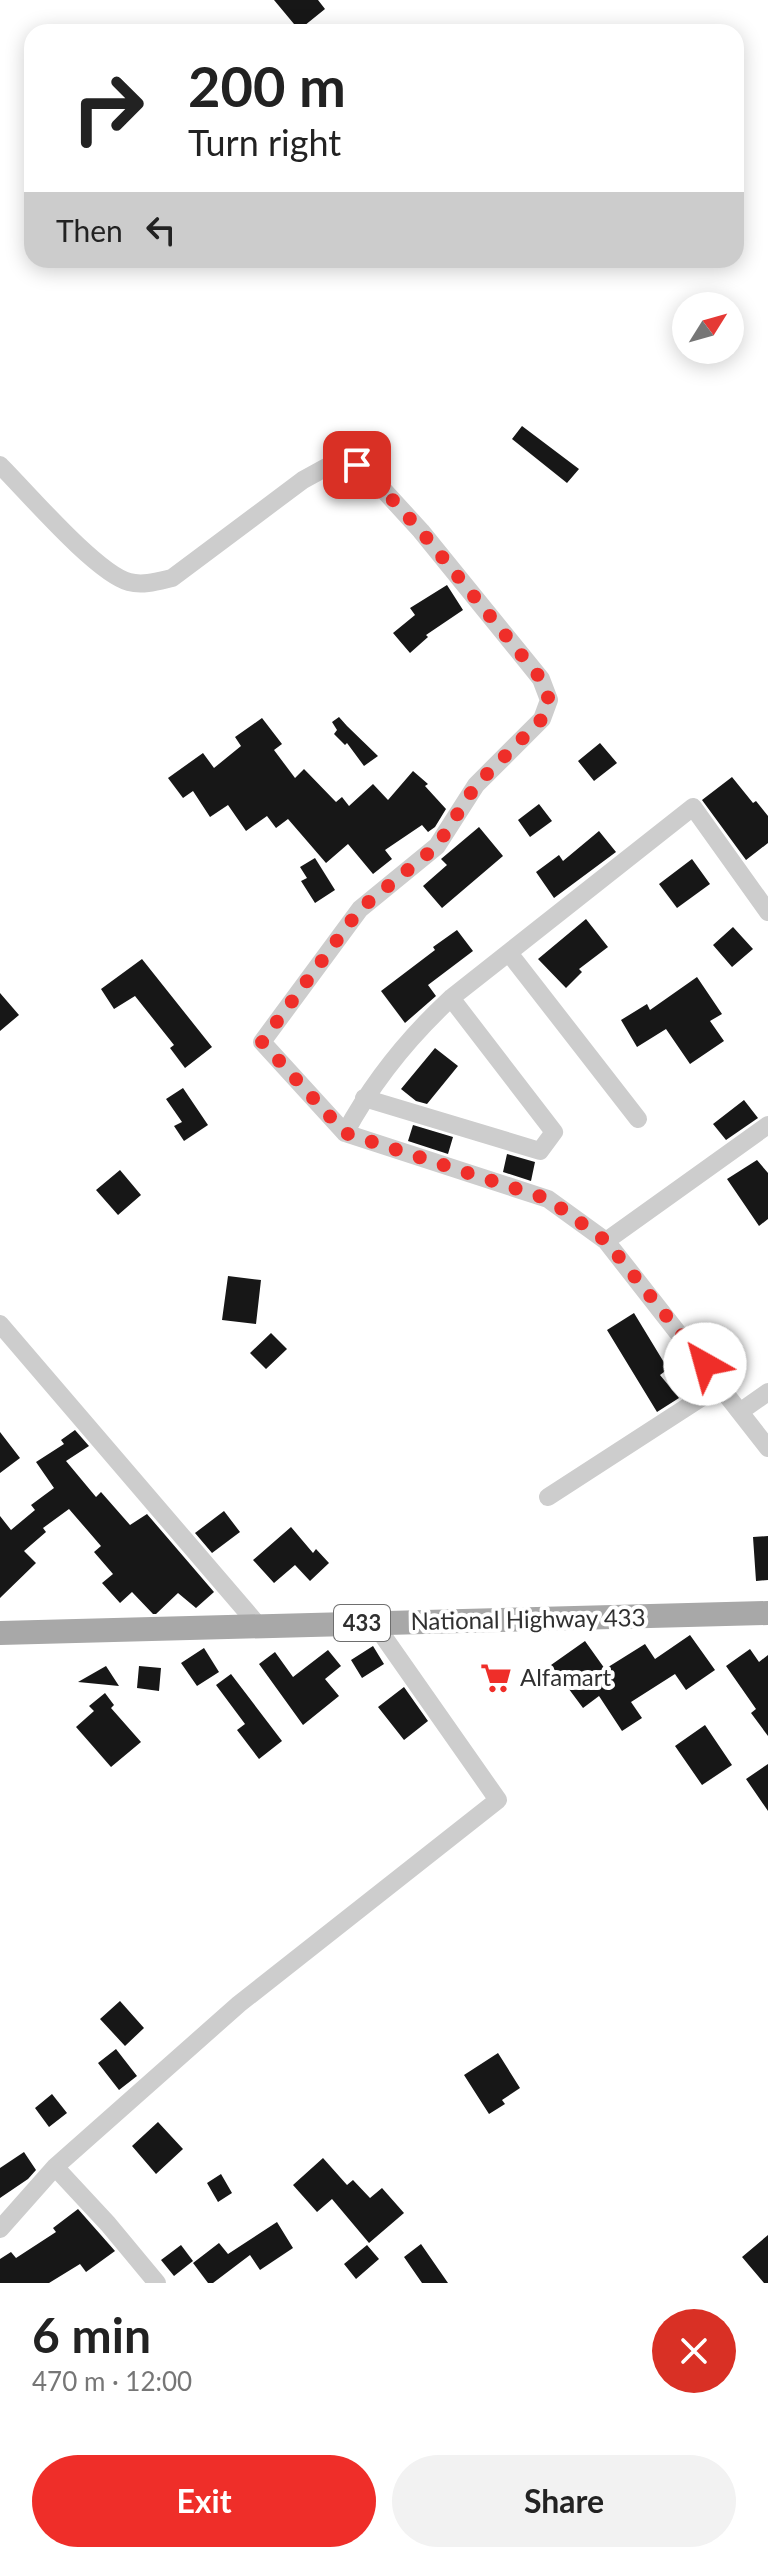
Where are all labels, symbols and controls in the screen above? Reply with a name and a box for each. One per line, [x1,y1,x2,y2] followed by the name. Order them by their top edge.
[188,52,346,119] text: 200 m
[56,56,160,160] icon: right
[188,120,341,164] text: Turn right
[139,208,183,252] icon: left
[56,212,123,248] text: Then
[672,292,744,364] north arrow
[672,292,744,364] map controls
[323,431,391,499] pin
[335,443,379,487] icon: arrive
[663,1322,747,1406] position arrow
[410,1602,646,1635] street label: National Highway 433
[334,1605,390,1641] road number: 433
[479,1661,513,1695] supermarket icon: Alfamart
[520,1662,612,1691] place label: Alfamart
[32,2306,151,2363] text: 6 min
[652,2309,736,2393] button: close
[32,2365,192,2397] text: 470 m · 12:00
[32,2455,376,2547] button: Exit
[392,2455,736,2547] button: Share

